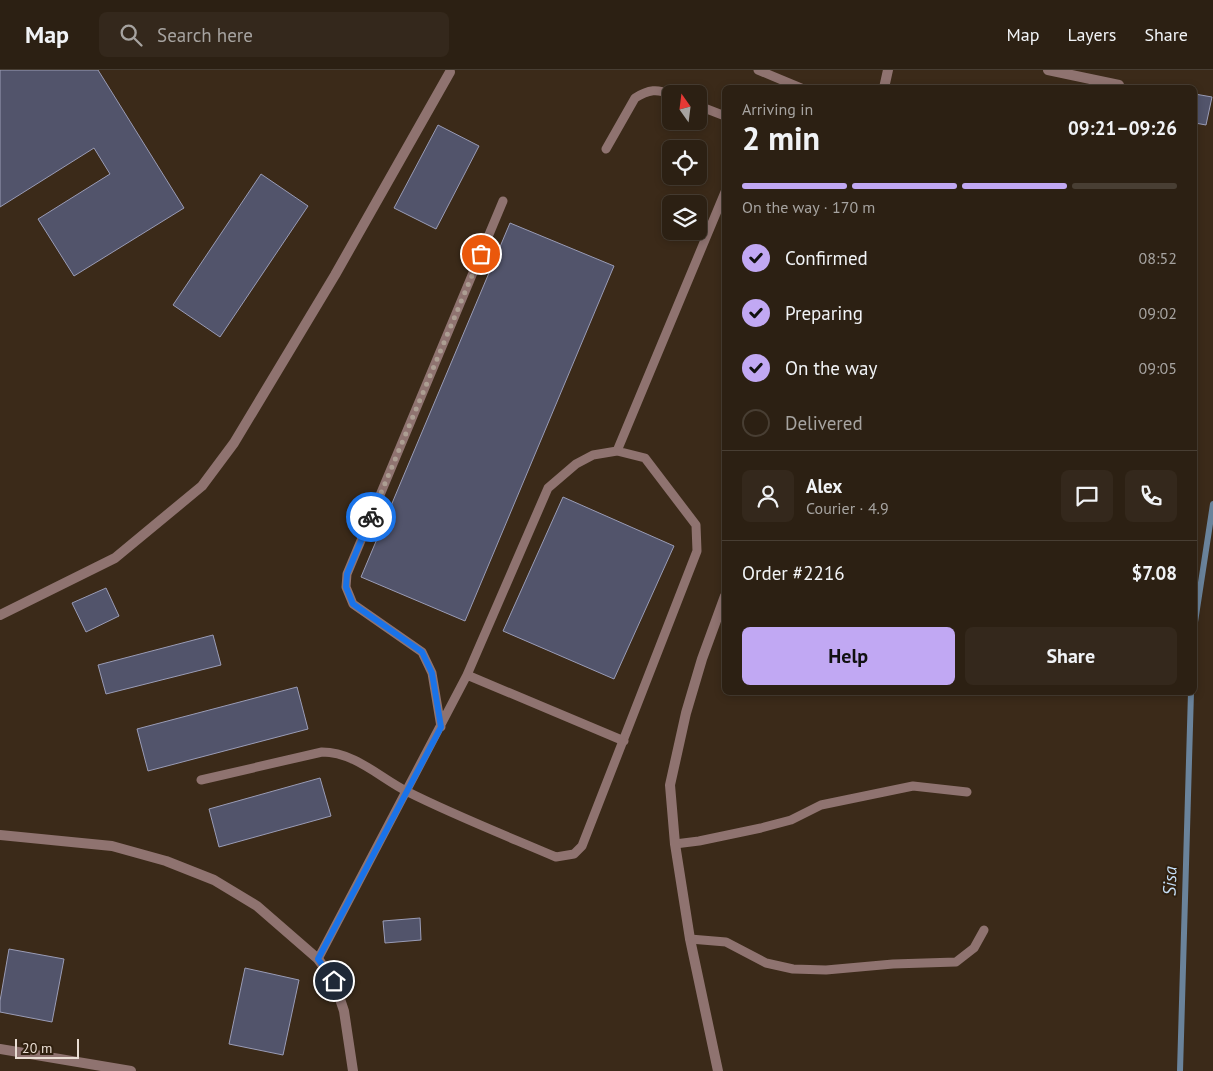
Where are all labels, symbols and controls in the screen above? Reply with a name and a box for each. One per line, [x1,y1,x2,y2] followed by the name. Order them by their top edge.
[99,12,449,57] search box
[25,19,69,50] text: Map
[117,21,145,49] icon: search
[157,23,253,47] text: Search here
[1007,23,1039,46] text: Map
[1067,23,1116,46] text: Layers
[1144,23,1188,46] text: Share
[662,85,708,130] north arrow
[662,85,707,240] map controls
[742,99,813,119] text: Arriving in
[1068,116,1177,140] text: 09:21–09:26
[742,117,820,159] text: 2 min
[662,140,707,185] button: locate
[662,195,707,240] button: layers
[742,197,875,217] text: On the way · 170 m
[460,233,502,275] pin
[467,240,495,268] icon: bag
[742,244,770,272] icon: check
[785,246,868,270] text: Confirmed
[1139,248,1177,268] text: 08:52
[742,299,770,327] icon: check
[785,301,863,325] text: Preparing
[1139,303,1177,323] text: 09:02
[742,354,770,382] icon: check
[785,356,877,380] text: On the way
[1139,358,1177,378] text: 09:05
[785,411,863,435] text: Delivered
[742,470,794,522] button: person
[1061,470,1113,522] button: chat
[1125,470,1177,522] button: phone
[806,474,842,498] text: Alex
[346,492,396,542] courier
[806,498,889,518] text: Courier · 4.9
[357,503,385,531] icon: bike
[742,561,845,585] text: Order #2216
[1131,561,1177,585] text: $7.08
[742,627,955,685] button: Help
[965,627,1177,685] button: Share
[1157,866,1182,896] water label: Sisa
[313,960,355,1002] pin
[320,967,348,995] icon: home
[15,1036,79,1059] scale bar
[22,1039,52,1057] text: 20 m

